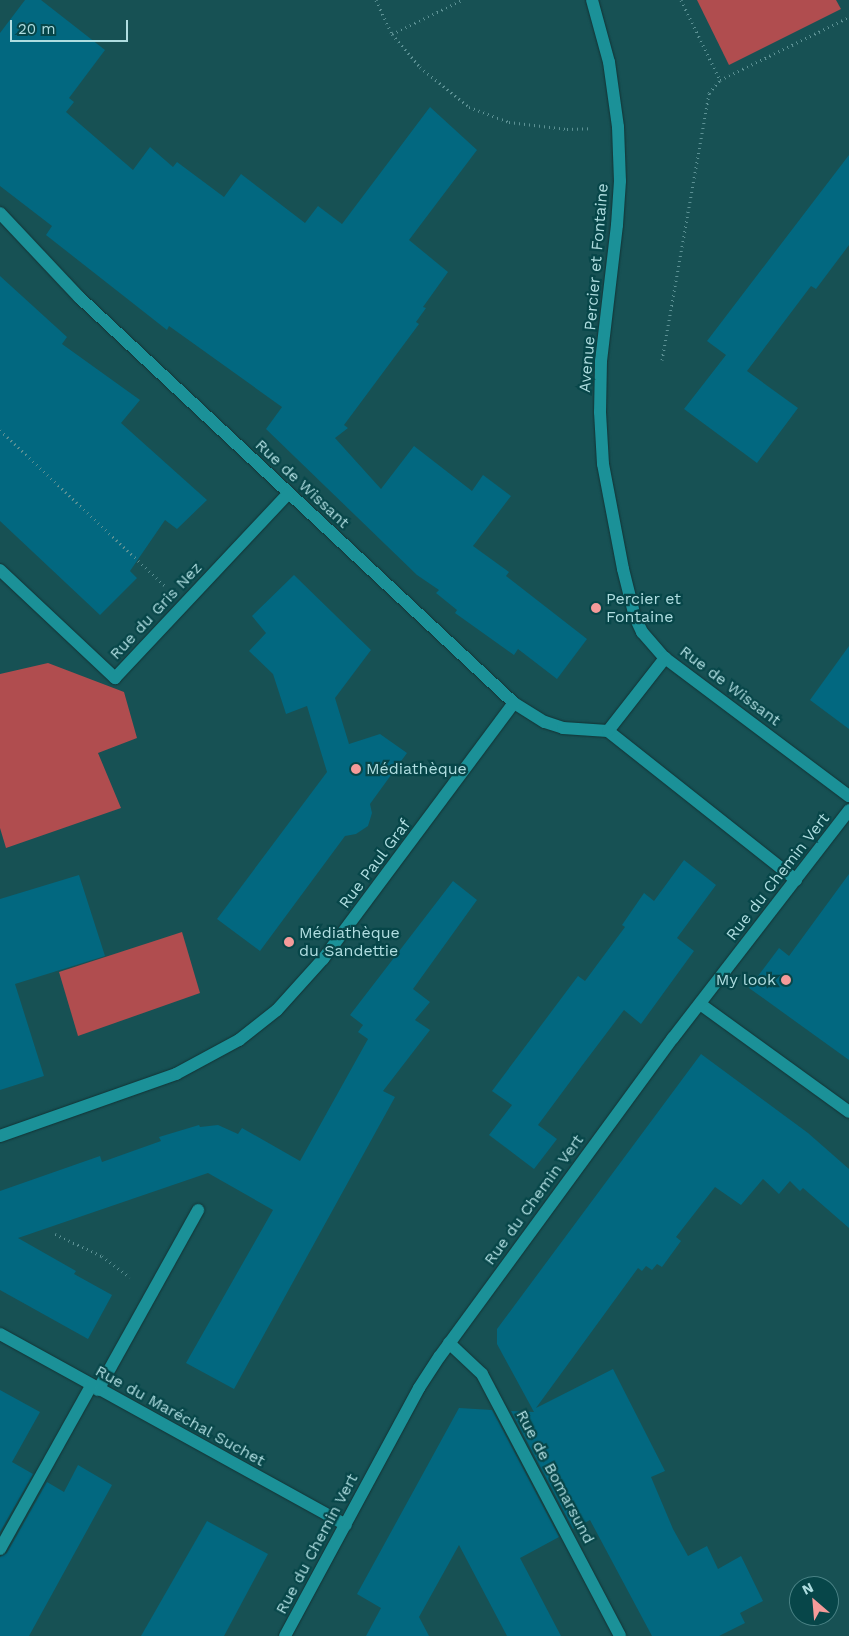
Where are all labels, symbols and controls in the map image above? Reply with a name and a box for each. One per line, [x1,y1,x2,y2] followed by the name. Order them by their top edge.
[12,10,130,42] scale bar
[18,20,56,38] text: 20 m
[575,182,613,394] street label: Avenue Percier et Fontaine
[251,435,353,533] street label: Rue de Wissant
[106,558,206,664] street label: Rue du Gris Nez
[606,589,681,627] place label: Percier et Fontaine
[590,602,602,614] marker: Percier et Fontaine
[676,642,784,730] street label: Rue de Wissant
[366,759,467,779] place label: Médiathèque
[350,763,362,775] marker: Médiathèque
[722,809,834,945] street label: Rue du Chemin Vert
[335,815,415,913] street label: Rue Paul Graf
[299,923,400,961] place label: Médiathèque du Sandettie
[283,936,295,948] marker: Médiathèque du Sandettie
[715,970,776,990] place label: My look
[780,974,792,986] marker: My look
[480,1131,588,1269] street label: Rue du Chemin Vert
[92,1361,268,1471] street label: Rue du Maréchal Suchet
[512,1407,598,1547] street label: Rue de Bomarsund
[272,1470,362,1618] street label: Rue du Chemin Vert
[789,1576,839,1626] north arrow
[799,1579,816,1598] text: N

